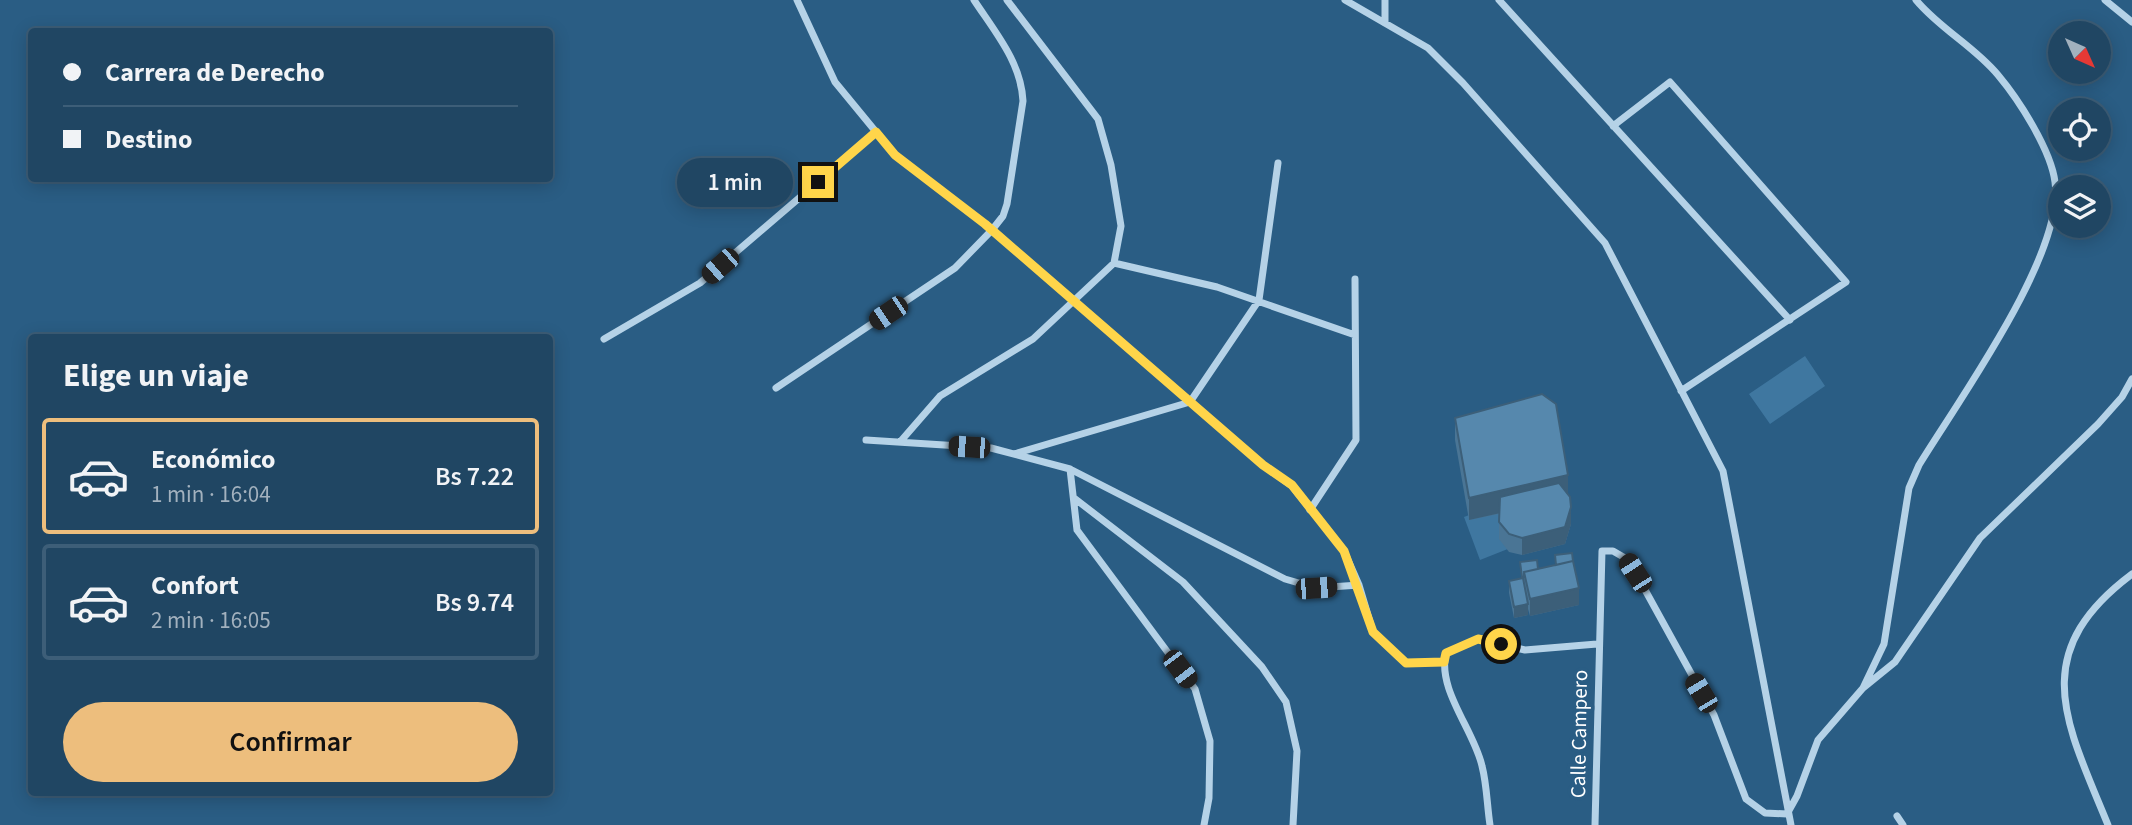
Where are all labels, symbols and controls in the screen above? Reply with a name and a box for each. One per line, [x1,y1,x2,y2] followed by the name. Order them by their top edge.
[2048,21,2110,84] north arrow
[2048,21,2111,238] map controls
[105,54,325,91] text: Carrera de Derecho
[2048,98,2111,161] button: locate
[105,121,192,158] text: Destino
[678,158,794,206] callout: 1 min
[708,166,762,199] text: 1 min
[802,166,834,198] route end
[2048,175,2111,238] button: layers
[698,244,743,288] car
[865,293,912,333] car
[63,353,249,399] text: Elige un viaje
[948,435,991,459] car
[151,441,276,478] text: Económico
[67,445,130,508] icon: car
[435,458,514,495] text: Bs 7.22
[151,478,271,511] text: 1 min · 16:04
[1615,550,1656,596] car
[151,567,239,604] text: Confort
[67,571,130,634] icon: car
[1295,576,1338,600] car
[435,584,514,621] text: Bs 9.74
[151,604,271,637] text: 2 min · 16:05
[1485,628,1517,660] route start
[1159,646,1202,692] car
[1563,670,1595,798] street label: Calle Campero
[1682,670,1721,716] car
[63,702,518,782] button: Confirmar

